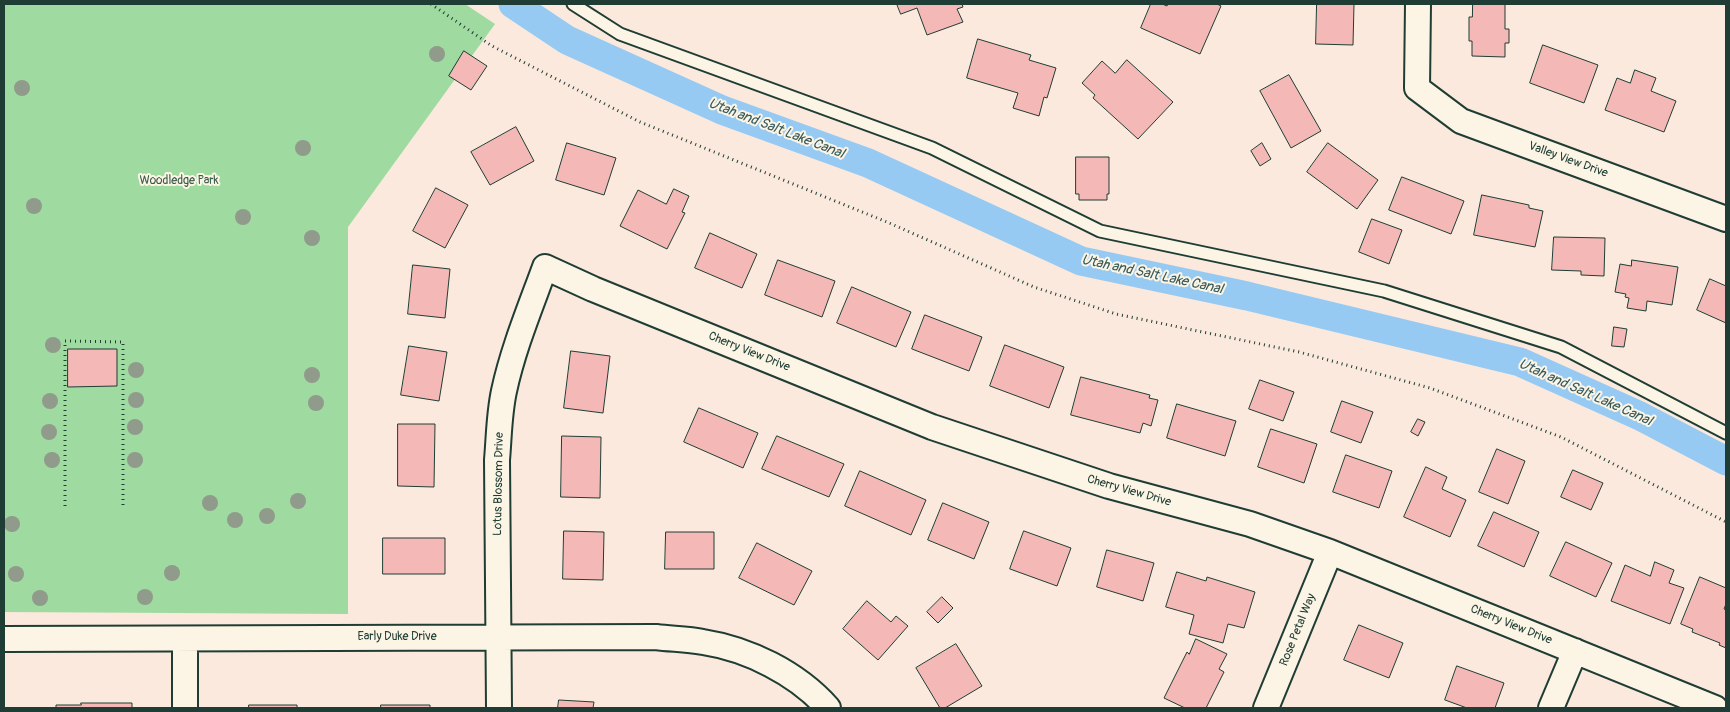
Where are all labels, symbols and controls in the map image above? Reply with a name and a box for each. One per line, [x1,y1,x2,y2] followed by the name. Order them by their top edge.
[706,95,846,163] water label: Utah and Salt Lake Canal
[1526,139,1610,181] street label: Valley View Drive
[139,174,219,188] park label: Woodledge Park
[1080,252,1224,298] water label: Utah and Salt Lake Canal
[706,329,792,375] street label: Cherry View Drive
[1516,356,1654,430] water label: Utah and Salt Lake Canal
[491,432,507,536] street label: Lotus Blossom Drive
[1085,472,1173,510] street label: Cherry View Drive
[1277,592,1319,668] street label: Rose Petal Way
[1468,602,1554,648] street label: Cherry View Drive
[357,630,437,644] street label: Early Duke Drive

